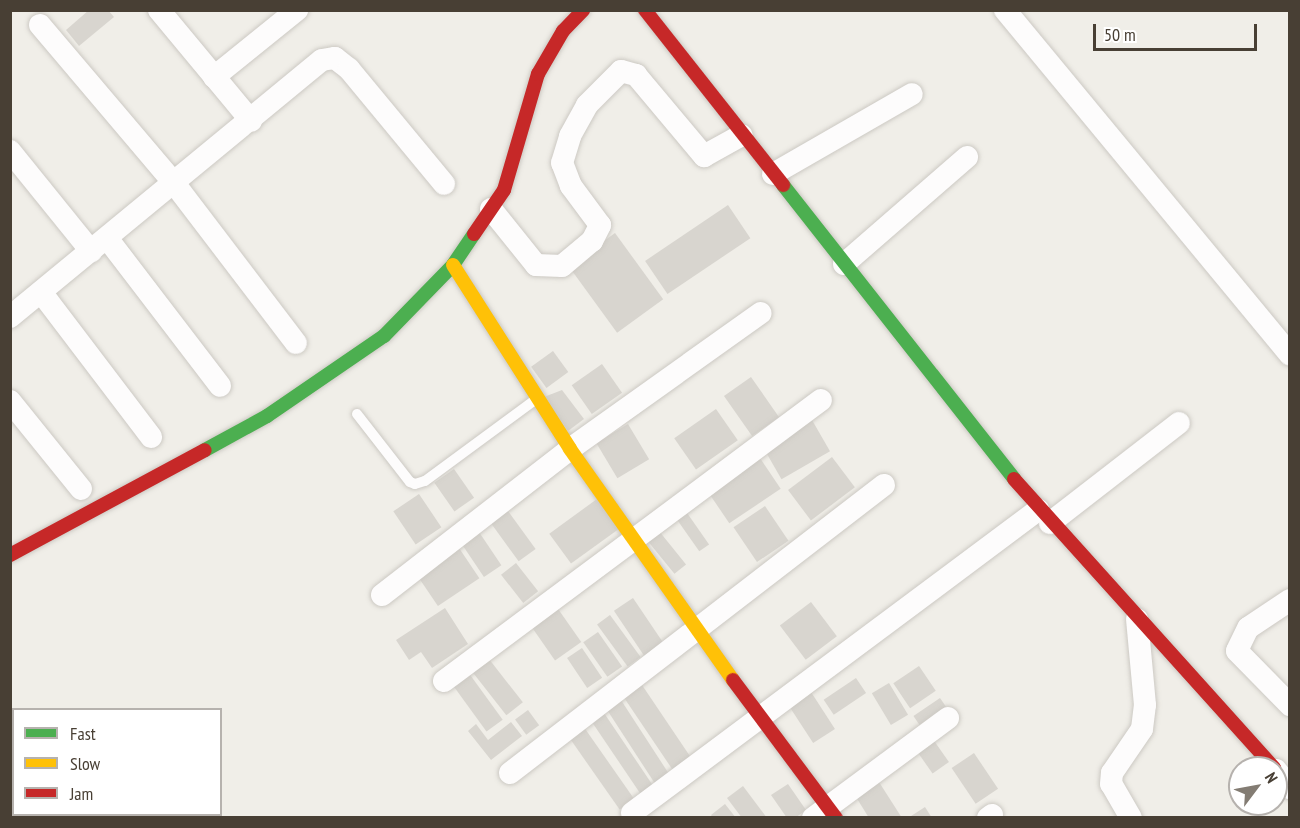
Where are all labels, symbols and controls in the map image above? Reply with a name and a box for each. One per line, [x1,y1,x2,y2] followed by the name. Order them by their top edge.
[1096,12,1260,50] scale bar
[1104,23,1136,46] text: 50 m
[12,708,222,816] legend
[70,722,96,745] text: Fast
[70,752,100,775] text: Slow
[1228,756,1288,816] north arrow
[1261,769,1282,786] text: N
[70,782,93,805] text: Jam

